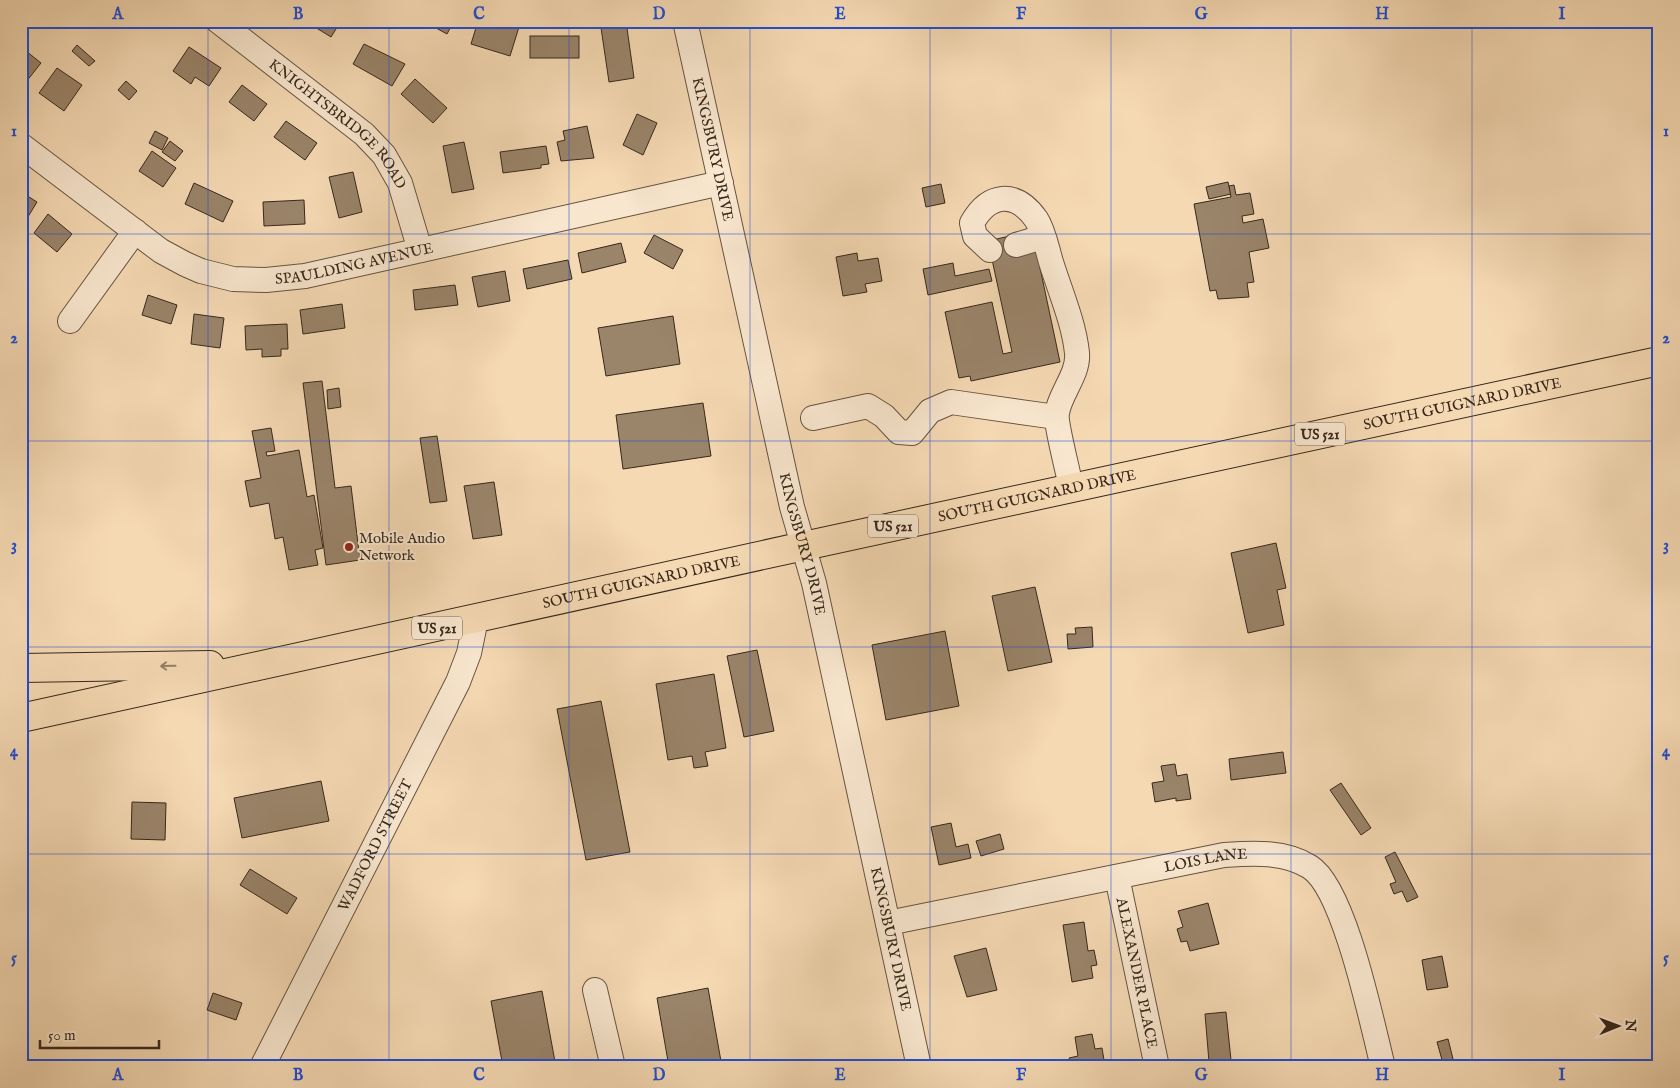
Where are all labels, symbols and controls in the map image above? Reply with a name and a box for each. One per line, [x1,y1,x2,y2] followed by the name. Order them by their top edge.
[112,5,125,25] text: A
[293,5,304,25] text: B
[473,5,485,25] text: C
[653,5,666,25] text: D
[834,5,846,25] text: E
[1016,5,1027,25] text: F
[1195,5,1208,25] text: G
[1375,5,1389,25] text: H
[1559,5,1566,25] text: I
[265,55,410,192] street label: KNIGHTSBRIDGE ROAD
[688,75,738,223] street label: KINGSBURY DRIVE
[11,122,17,142] text: 1
[1663,122,1669,142] text: 1
[274,239,435,289] street label: SPAULDING AVENUE
[10,329,18,349] text: 2
[1662,329,1670,349] text: 2
[1361,373,1563,435] street label: SOUTH GUIGNARD DRIVE
[1295,422,1345,446] road number: US 521
[936,465,1138,527] street label: SOUTH GUIGNARD DRIVE
[775,471,830,617] street label: KINGSBURY DRIVE
[868,514,918,538] road number: US 521
[359,529,445,565] place label: Mobile Audio Network
[11,536,17,556] text: 3
[1663,536,1669,556] text: 3
[343,541,355,553] marker: Mobile Audio Network
[541,551,742,613] street label: SOUTH GUIGNARD DRIVE
[412,616,462,640] road number: US 521
[160,661,176,670] one-way arrow
[10,742,19,762] text: 4
[1662,742,1671,762] text: 4
[334,776,417,915] street label: WADFORD STREET
[1162,845,1248,877] street label: LOIS LANE
[866,865,916,1013] street label: KINGSBURY DRIVE
[1111,895,1162,1050] street label: ALEXANDER PLACE
[11,949,17,969] text: 5
[1663,949,1669,969] text: 5
[1592,1000,1642,1050] north arrow
[40,1018,159,1050] scale bar
[1621,1019,1639,1032] text: N
[48,1026,76,1045] text: 50 m
[112,1066,125,1086] text: A
[293,1066,304,1086] text: B
[473,1066,485,1086] text: C
[653,1066,666,1086] text: D
[834,1066,846,1086] text: E
[1016,1066,1027,1086] text: F
[1195,1066,1208,1086] text: G
[1375,1066,1389,1086] text: H
[1559,1066,1566,1086] text: I

